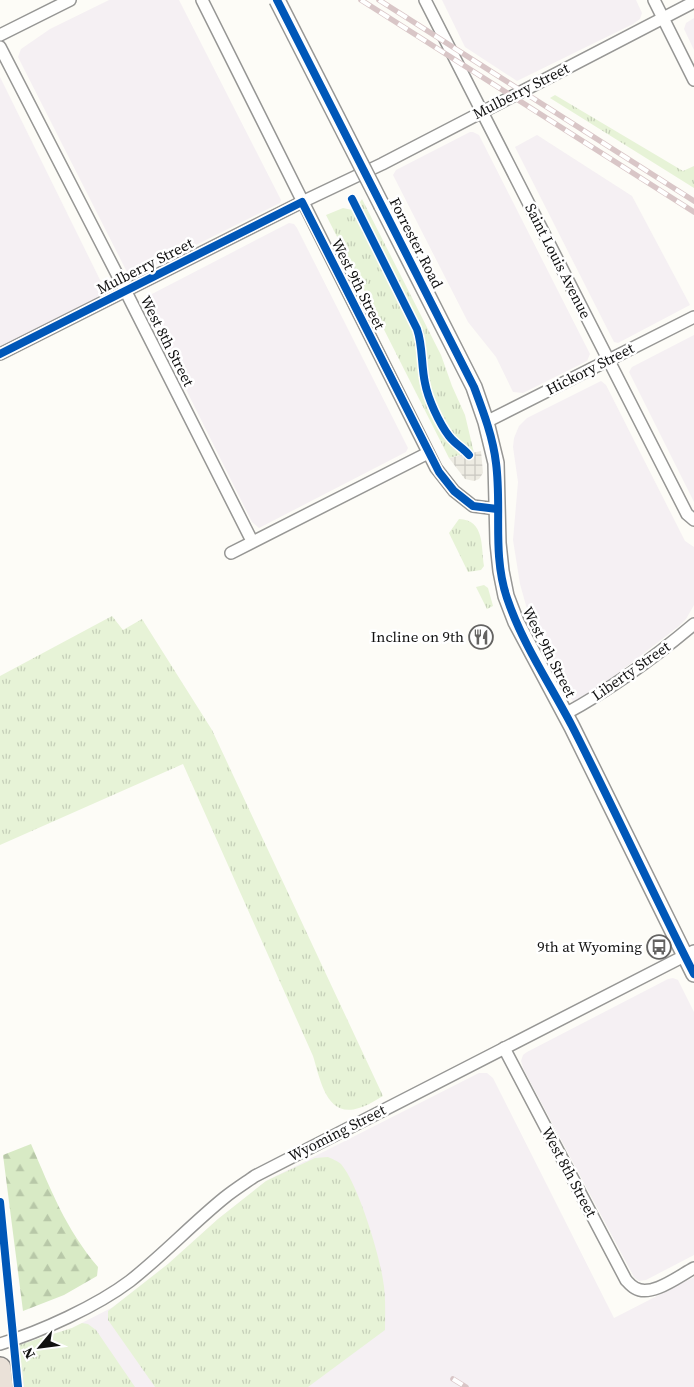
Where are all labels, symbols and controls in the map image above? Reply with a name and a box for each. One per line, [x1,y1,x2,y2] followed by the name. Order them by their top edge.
[469,57,573,124] street label: Mulberry Street
[385,194,449,292] street label: Forrester Road
[520,200,597,322] street label: Saint Louis Avenue
[93,232,197,299] street label: Mulberry Street
[326,235,390,333] street label: West 9th Street
[135,292,199,390] street label: West 8th Street
[542,337,637,400] street label: Hickory Street
[517,603,581,701] street label: West 9th Street
[468,624,494,650] restaurant icon: Incline on 9th
[371,626,464,647] place label: Incline on 9th
[587,636,674,705] street label: Liberty Street
[646,934,672,960] bus stop icon: 9th at Wyoming
[537,936,642,957] place label: 9th at Wyoming
[285,1099,389,1166] street label: Wyoming Street
[537,1123,602,1221] street label: West 8th Street
[15,1322,65,1372] north arrow
[17,1344,40,1363] text: N

